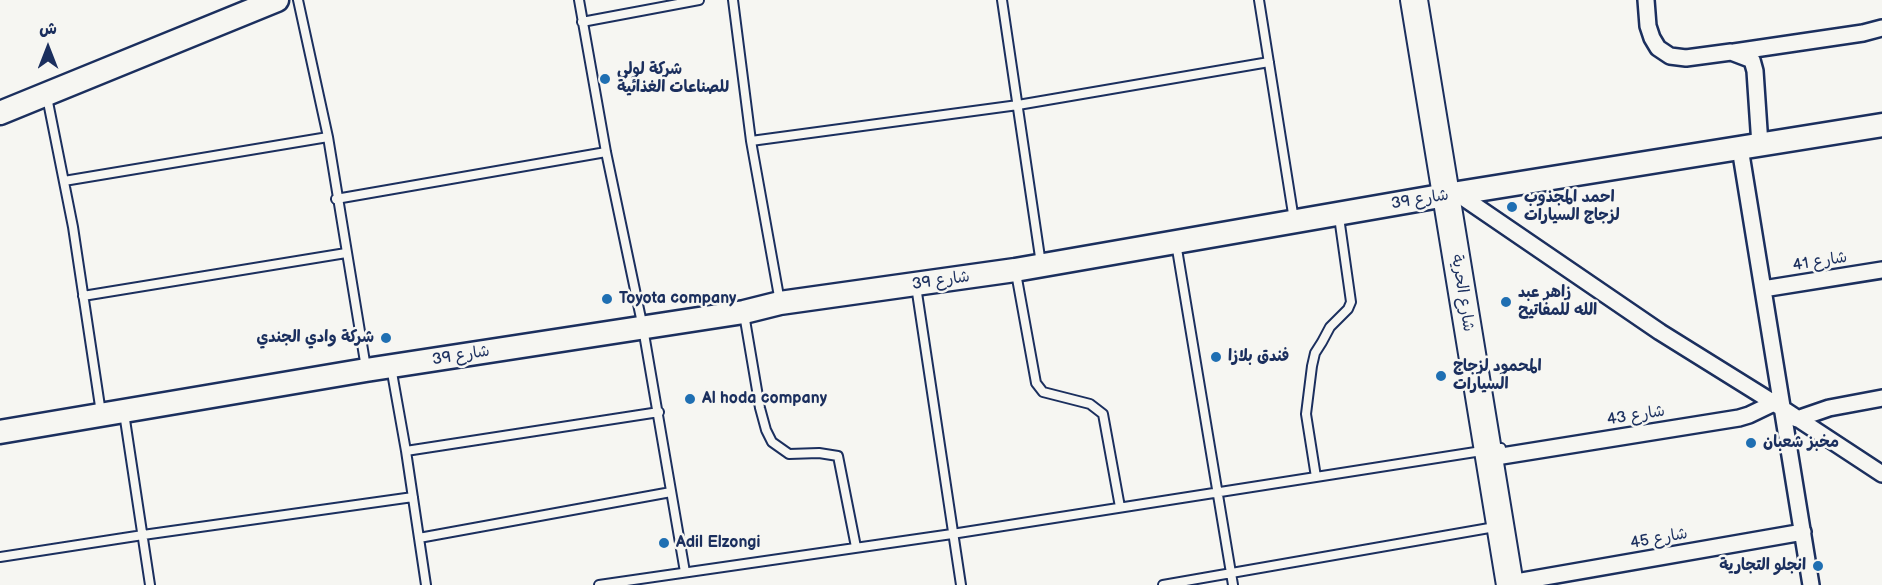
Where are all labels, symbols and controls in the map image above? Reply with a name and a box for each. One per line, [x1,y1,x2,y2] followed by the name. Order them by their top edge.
[18,18,78,78] north arrow
[39,20,57,39] text: ش
[617,60,729,98] place label: شركة لولي للصناعات الغذائية
[598,72,612,86] marker: شركة لولي للصناعات الغذائية
[1390,186,1450,214] street label: شارع 39
[1524,188,1620,226] place label: احمد المجذوب لزجاج السيارات
[1505,200,1519,214] marker: احمد المجذوب لزجاج السيارات
[1791,248,1849,276] street label: شارع 41
[1446,253,1478,333] street label: شارع الحرية
[911,267,971,295] street label: شارع 39
[1518,283,1597,321] place label: زاهر عبد الله للمفاتيح
[619,289,736,309] place label: Toyota company
[600,292,614,306] marker: Toyota company
[1499,295,1513,309] marker: زاهر عبد الله للمفاتيح
[256,328,374,348] place label: شركة وادي الجندي
[379,331,393,345] marker: شركة وادي الجندي
[431,342,491,370] street label: شارع 39
[1228,347,1289,367] place label: فندق بلازا
[1209,350,1223,364] marker: فندق بلازا
[1453,357,1542,395] place label: المحمود لزجاج السيارات
[1434,369,1448,383] marker: المحمود لزجاج السيارات
[702,389,827,409] place label: Al hoda company
[683,392,697,406] marker: Al hoda company
[1606,402,1666,430] street label: شارع 43
[1763,433,1839,453] place label: مخبز شعبان
[1744,436,1758,450] marker: مخبز شعبان
[1629,525,1689,553] street label: شارع 45
[676,533,760,553] place label: Adil Elzongi
[657,536,671,550] marker: Adil Elzongi
[1719,556,1806,576] place label: انجلو التجارية
[1811,559,1825,573] marker: انجلو التجارية

